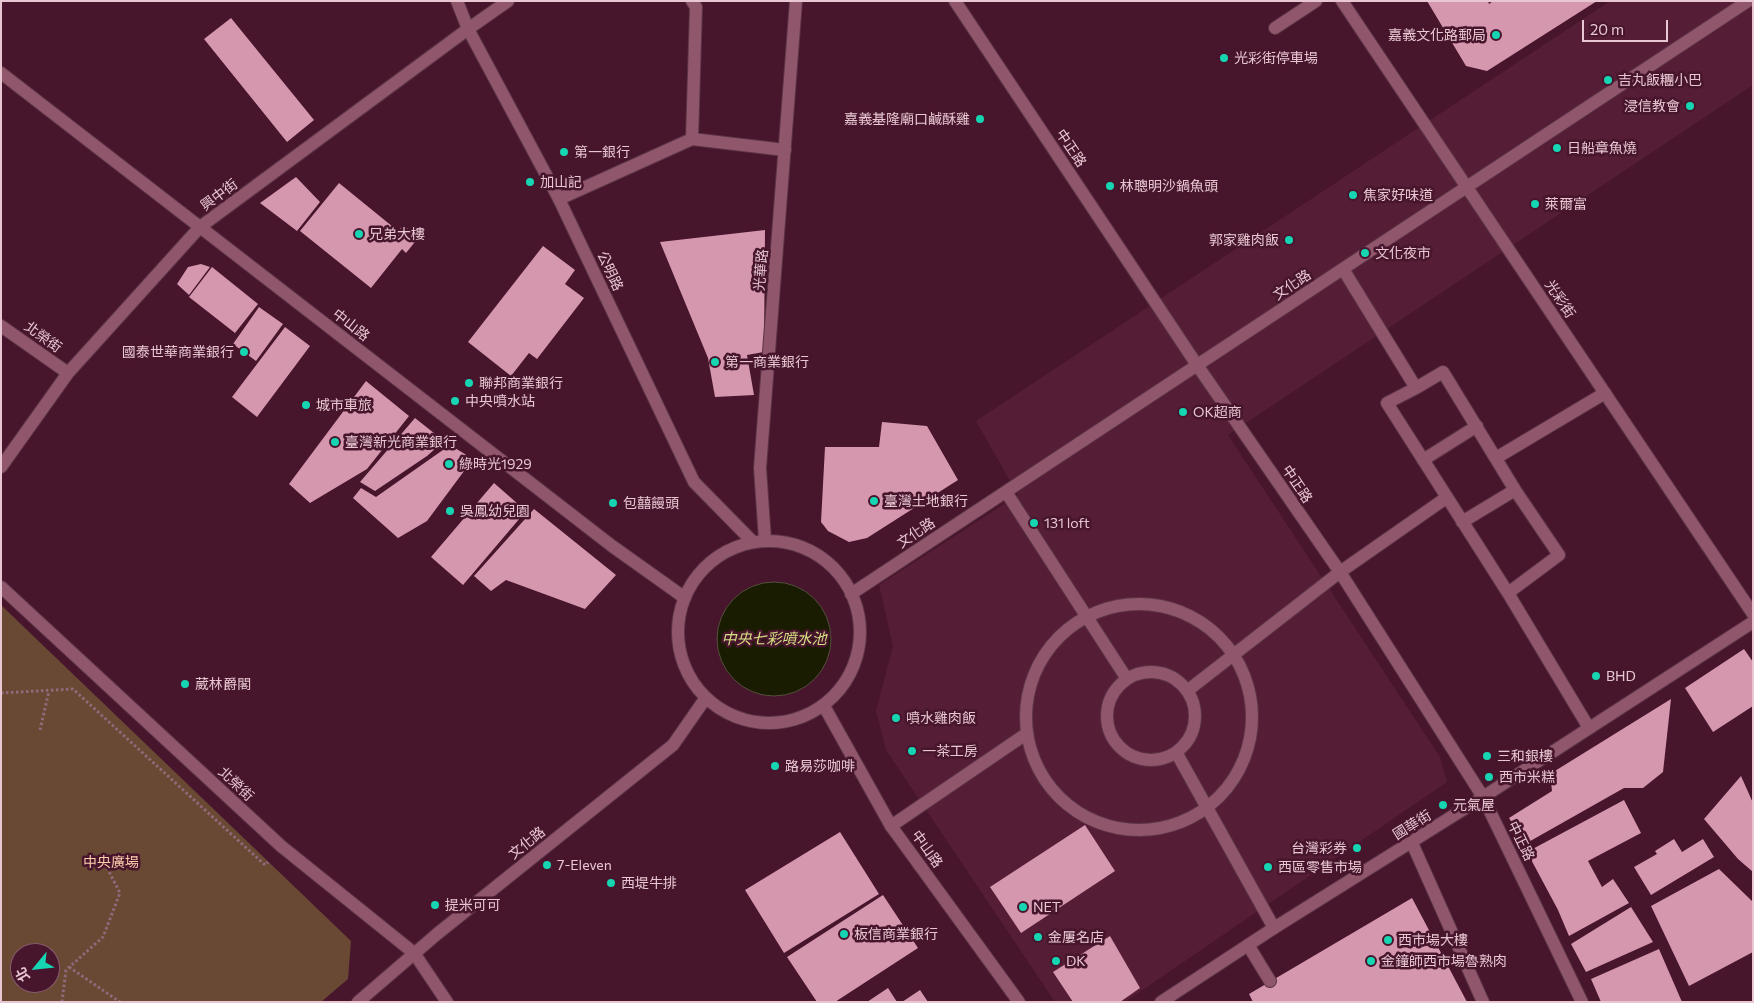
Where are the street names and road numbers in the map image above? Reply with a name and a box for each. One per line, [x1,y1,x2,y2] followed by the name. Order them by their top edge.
[1052,126,1090,170] street label: 中正路
[197,176,241,214] street label: 興中街
[594,248,626,294] street label: 公明路
[751,248,771,292] street label: 光華路
[1270,266,1314,304] street label: 文化路
[1541,277,1579,321] street label: 光彩街
[329,305,373,345] street label: 中山路
[21,318,65,356] street label: 北榮街
[1278,462,1316,506] street label: 中正路
[894,514,938,552] street label: 文化路
[215,764,257,804] street label: 北榮街
[1390,807,1434,843] street label: 國華街
[1504,818,1538,864] street label: 中正路
[505,823,549,863] street label: 文化路
[908,827,946,871] street label: 中山路

